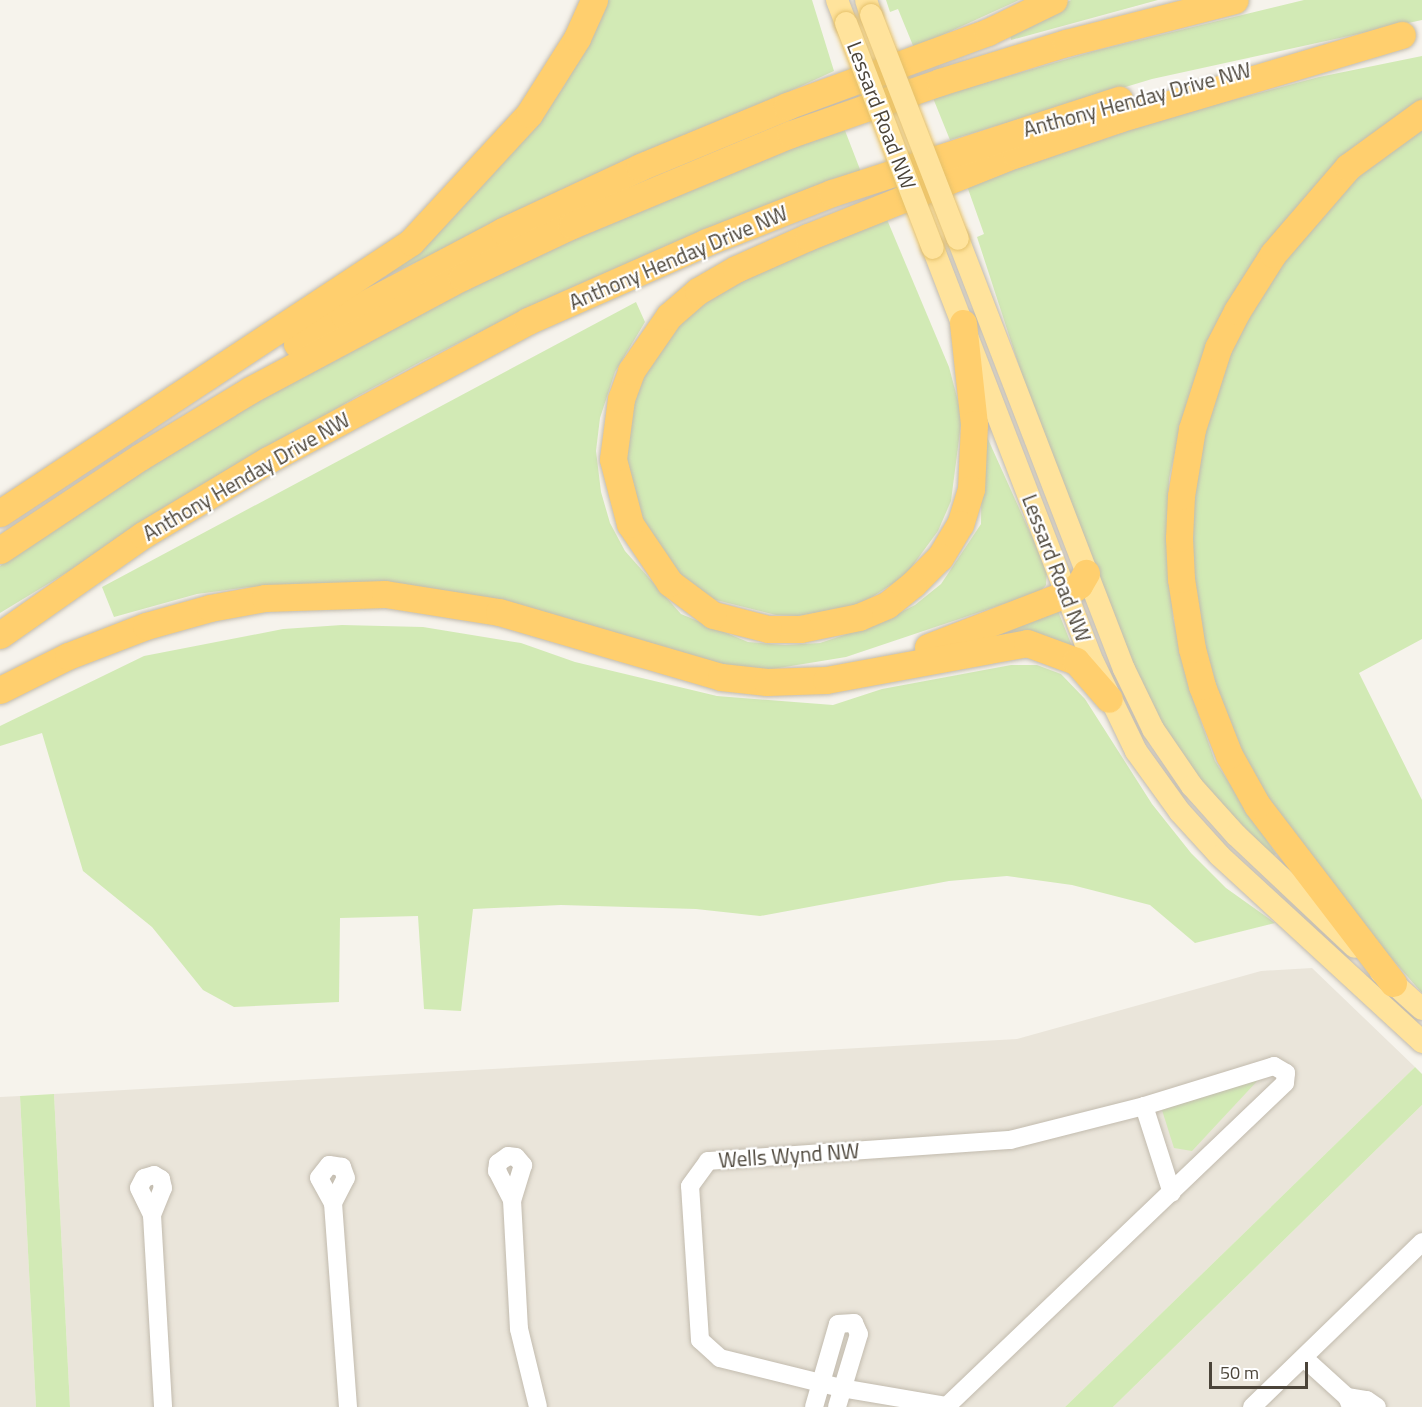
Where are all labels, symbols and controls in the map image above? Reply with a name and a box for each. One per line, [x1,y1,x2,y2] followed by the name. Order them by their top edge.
[842,38,922,192] street label: Lessard Road NW
[1020,56,1254,142] street label: Anthony Henday Drive NW
[565,199,791,315] street label: Anthony Henday Drive NW
[138,406,354,546] street label: Anthony Henday Drive NW
[1017,491,1097,645] street label: Lessard Road NW
[718,1137,860,1173] street label: Wells Wynd NW
[1212,1350,1311,1388] scale bar
[1220,1359,1259,1386] text: 50 m

